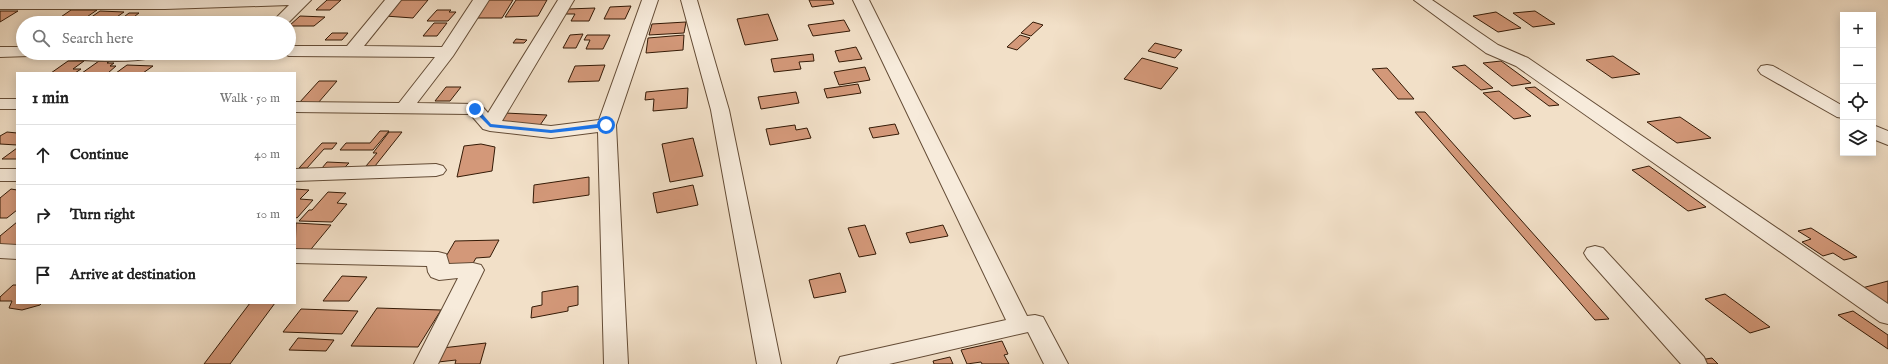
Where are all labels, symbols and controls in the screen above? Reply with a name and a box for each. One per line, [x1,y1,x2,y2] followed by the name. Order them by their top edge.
[1840,12,1876,156] map controls
[1840,12,1876,48] button: +
[16,16,296,60] search box
[30,27,52,49] icon: search
[62,29,133,48] text: Search here
[1840,48,1876,84] button: −
[1840,84,1876,120] button: locate
[32,88,69,109] text: 1 min
[220,90,280,107] text: Walk · 50 m
[466,100,484,118] route end
[597,116,615,134] route start
[1840,120,1876,156] button: layers
[32,144,54,166] icon: ahead
[70,145,128,164] text: Continue
[254,146,280,163] text: 40 m
[32,204,54,226] icon: right
[70,205,135,224] text: Turn right
[256,206,280,223] text: 10 m
[32,264,54,286] icon: arrive
[70,265,196,284] text: Arrive at destination

